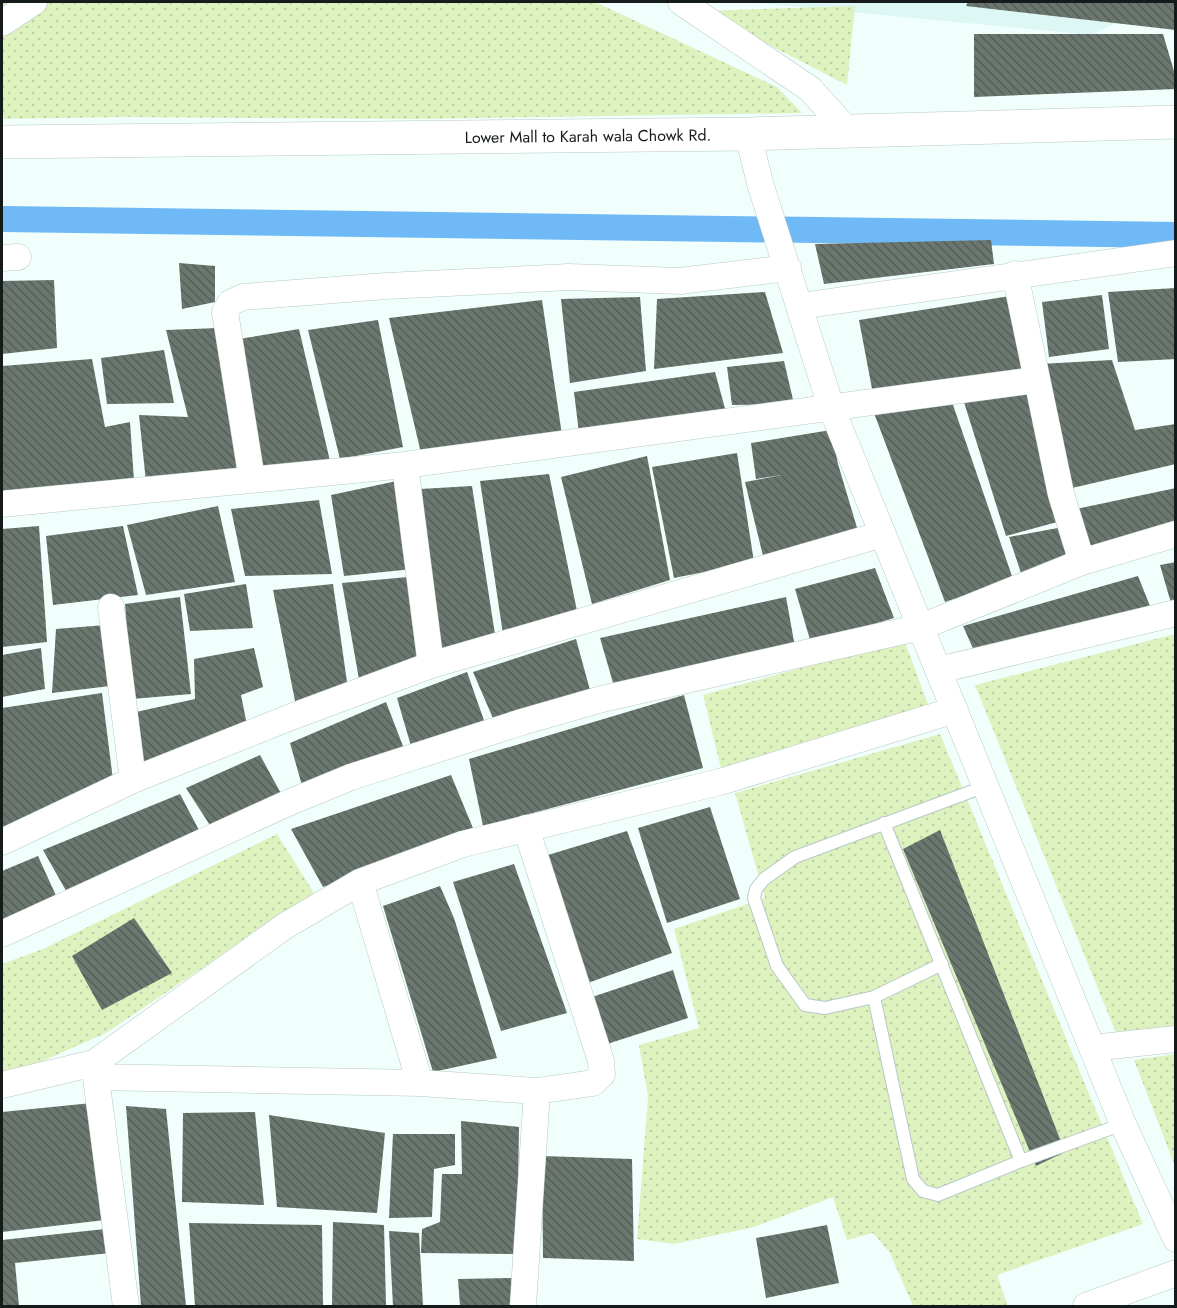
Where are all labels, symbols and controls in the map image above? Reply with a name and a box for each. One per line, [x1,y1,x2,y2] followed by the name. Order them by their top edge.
[465,123,711,149] street label: Lower Mall to Karah wala Chowk Rd.

